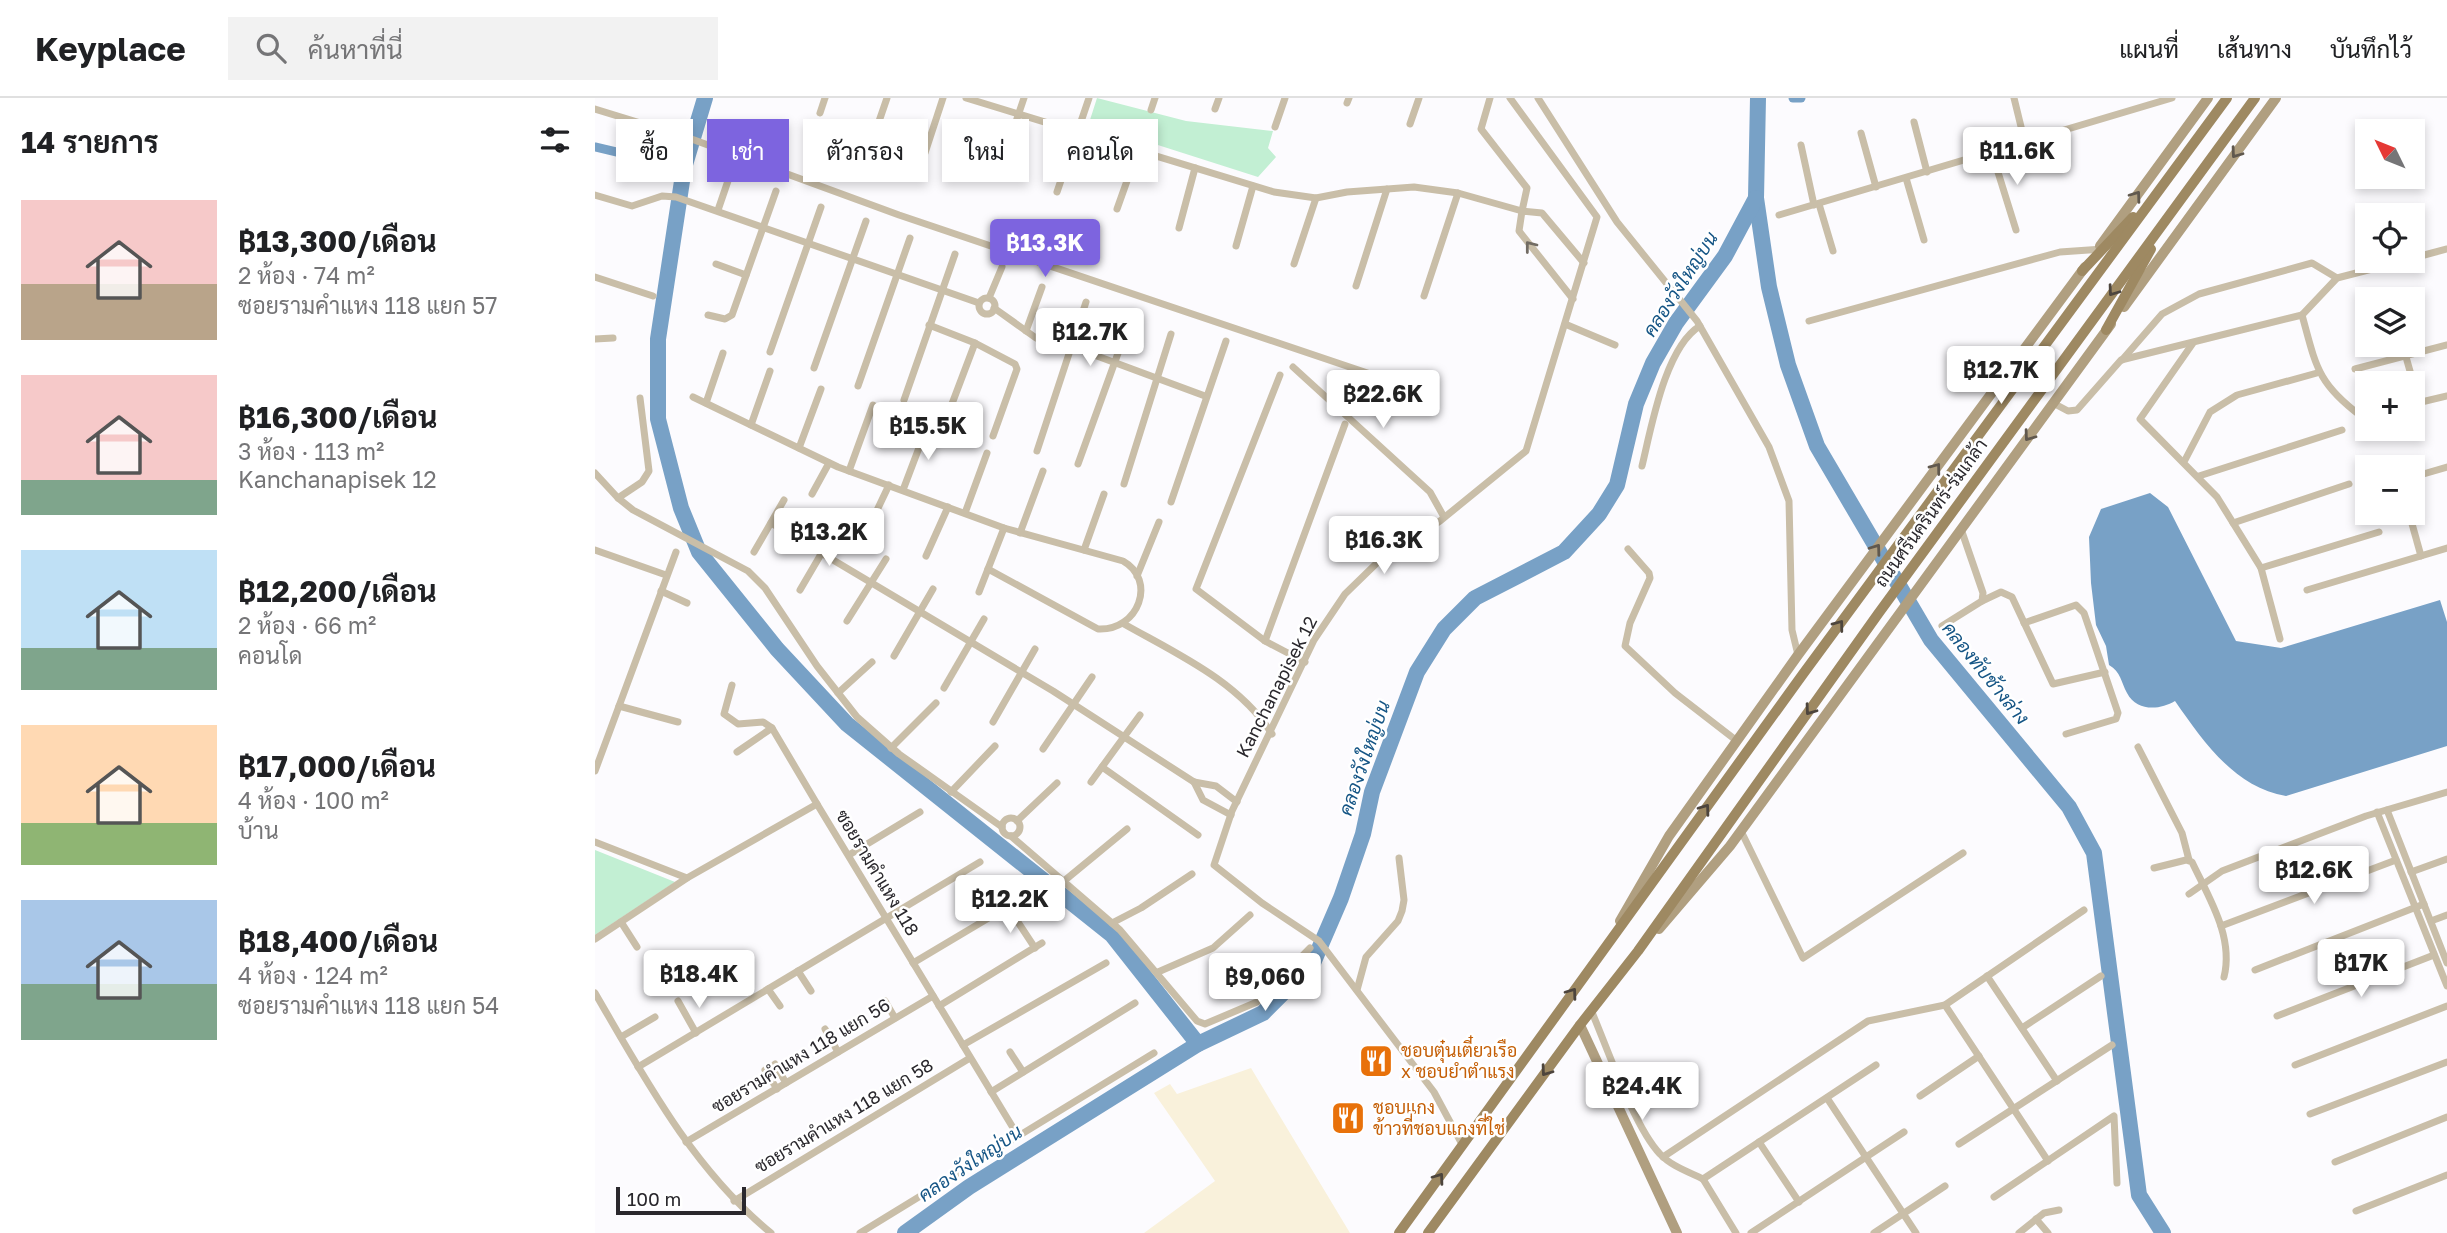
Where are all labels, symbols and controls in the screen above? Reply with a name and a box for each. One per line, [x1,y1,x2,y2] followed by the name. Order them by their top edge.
[228,17,718,80] search box
[35,29,186,68] text: Keyplace
[252,29,290,67] icon: search
[308,34,403,65] text: ค้นหาที่นี่
[2119,34,2179,63] text: แผนที่
[2217,34,2292,63] text: เส้นทาง
[2330,34,2412,63] text: บันทึกไว้
[616,119,693,182] chip: ซื้อ
[707,119,789,182] chip: เช่า
[803,119,928,182] chip: ตัวกรอง
[942,119,1029,182] chip: ใหม่
[1043,119,1158,182] chip: คอนโด
[2355,119,2425,189] north arrow
[2355,119,2425,525] map controls
[536,121,574,159] icon: filters
[21,124,159,160] text: 14 รายการ
[1960,127,2074,187] pin: ฿11.6K
[1979,136,2055,164] text: ฿11.6K
[2232,145,2244,158] one-way arrow
[2128,191,2141,204] one-way arrow
[2355,203,2425,273] button: locate
[988,220,1102,279] pin: ฿13.3K
[238,223,437,259] text: ฿13,300/เดือน
[1637,227,1723,341] water label: คลองวังใหญ่บน
[77,228,161,312] icon: home
[1006,228,1084,256] text: ฿13.3K
[1526,241,1539,253] one-way arrow
[238,261,375,289] text: 2 ห้อง · 74 m²
[2109,283,2122,296] one-way arrow
[2355,287,2425,357] button: layers
[238,291,498,319] text: ซอยรามคำแหง 118 แยก 57
[1033,308,1147,368] pin: ฿12.7K
[1052,317,1128,345] text: ฿12.7K
[1944,346,2058,406] pin: ฿12.7K
[1963,355,2039,383] text: ฿12.7K
[1326,370,1440,430] pin: ฿22.6K
[2355,371,2425,441] button: +
[1343,379,1423,407] text: ฿22.6K
[238,399,438,435] text: ฿16,300/เดือน
[871,402,985,462] pin: ฿15.5K
[77,403,161,487] icon: home
[889,411,967,439] text: ฿15.5K
[2025,428,2038,441] one-way arrow
[1868,433,1991,591] street label: ถนนศรีนครินทร์-ร่มเกล้า
[238,437,384,465] text: 3 ห้อง · 113 m²
[2355,455,2425,525] button: −
[1927,463,1940,476] one-way arrow
[238,465,437,493] text: Kanchanapisek 12
[772,508,886,568] pin: ฿13.2K
[790,517,868,545] text: ฿13.2K
[1327,517,1441,576] pin: ฿16.3K
[1345,525,1423,553] text: ฿16.3K
[1868,544,1881,557] one-way arrow
[238,573,437,609] text: ฿12,200/เดือน
[77,578,161,662] icon: home
[238,611,376,639] text: 2 ห้อง · 66 m²
[1231,612,1321,761] street label: Kanchanapisek 12
[1938,617,2035,729] water label: คลองทับช้างล่าง
[1831,620,1844,633] one-way arrow
[238,641,302,669] text: คอนโด
[1333,697,1395,819] water label: คลองวังใหญ่บน
[1806,702,1818,715] one-way arrow
[238,748,436,784] text: ฿17,000/เดือน
[77,753,161,837] icon: home
[238,786,389,814] text: 4 ห้อง · 100 m²
[1697,804,1709,817] one-way arrow
[832,806,924,939] street label: ซอยรามคำแหง 118
[238,816,279,844] text: บ้าน
[2257,846,2371,906] pin: ฿12.6K
[2275,855,2353,883] text: ฿12.6K
[953,876,1067,935] pin: ฿12.2K
[971,884,1049,912] text: ฿12.2K
[238,923,438,959] text: ฿18,400/เดือน
[77,928,161,1012] icon: home
[2320,940,2402,999] pin: ฿17K
[2334,948,2388,976] text: ฿17K
[642,950,756,1010] pin: ฿18.4K
[1208,954,1322,1013] pin: ฿9,060
[660,959,738,987] text: ฿18.4K
[238,961,388,989] text: 4 ห้อง · 124 m²
[1225,962,1305,990] text: ฿9,060
[1564,988,1576,1001] one-way arrow
[238,991,499,1019] text: ซอยรามคำแหง 118 แยก 54
[707,993,894,1117] street label: ซอยรามคำแหง 118 แยก 56
[1401,1035,1517,1082] place label: ชอบตุ๋นเตี๋ยวเรือ x ชอบยำตำแรง
[1357,1042,1395,1080] restaurant icon: ชอบตุ๋นเตี๋ยวเรือ x ชอบยำตำแรง
[750,1053,937,1177] street label: ซอยรามคำแหง 118 แยก 58
[1585,1062,1699,1122] pin: ฿24.4K
[1542,1063,1554,1076] one-way arrow
[1602,1071,1682,1099] text: ฿24.4K
[1373,1096,1505,1139] place label: ชอบแกง ข้าวที่ชอบแกงที่ใช่
[1329,1099,1367,1137] restaurant icon: ชอบแกง ข้าวที่ชอบแกงที่ใช่
[913,1119,1027,1207] water label: คลองวังใหญ่บน
[1431,1173,1444,1186] one-way arrow
[616,1184,745,1216] scale bar
[627,1187,681,1210] text: 100 m

